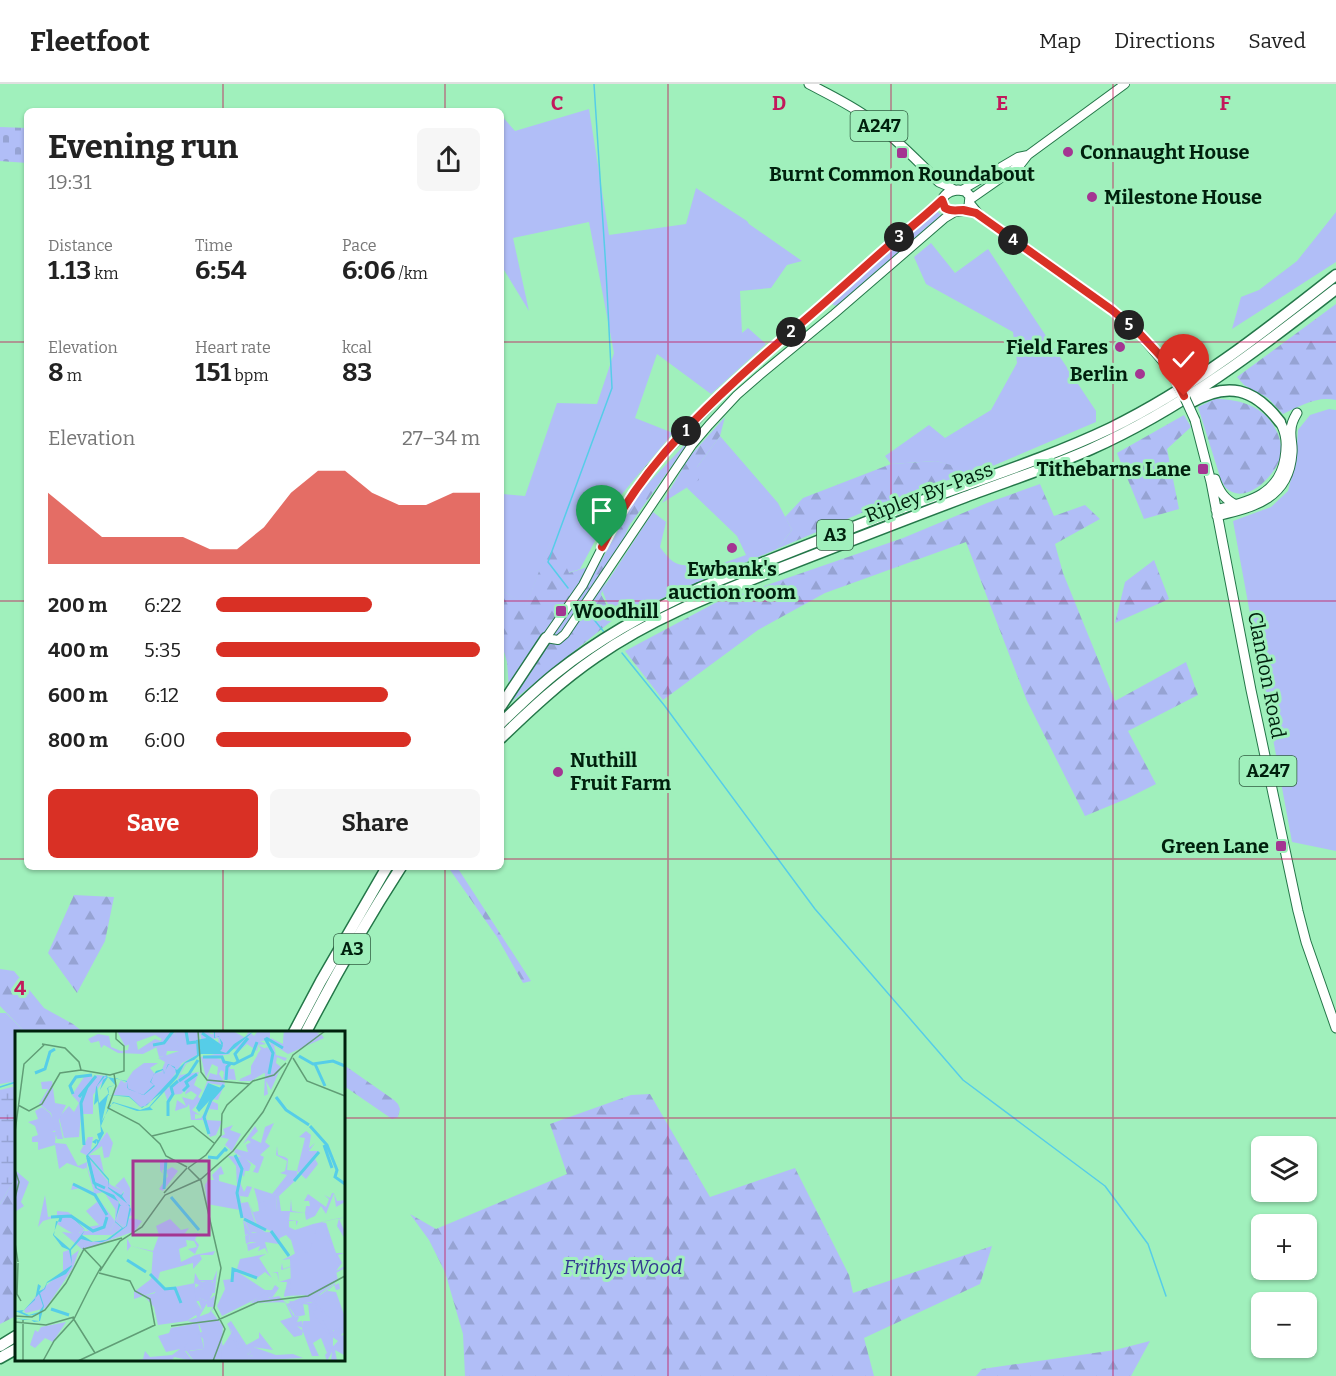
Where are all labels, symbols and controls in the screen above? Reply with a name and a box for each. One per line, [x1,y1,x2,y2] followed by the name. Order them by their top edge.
[30,25,150,58] text: Fleetfoot
[1039,28,1081,54] text: Map
[1114,28,1215,54] text: Directions
[1248,28,1306,54] text: Saved
[551,91,563,115] text: C
[772,91,786,115] text: D
[996,91,1008,115] text: E
[1219,91,1231,115] text: F
[850,111,908,141] road number: A247
[48,127,238,167] text: Evening run
[417,128,480,191] button: share
[1080,140,1249,164] place label: Connaught House
[1061,145,1075,159] marker: Connaught House
[895,146,909,160] marker: Burnt Common Roundabout
[769,162,1035,186] place label: Burnt Common Roundabout
[48,170,92,194] text: 19:31
[1104,185,1262,209] place label: Milestone House
[1085,190,1099,204] marker: Milestone House
[884,222,914,252] pin: 3
[998,225,1028,255] pin: 4
[894,227,904,246] text: 3
[1008,230,1018,249] text: 4
[48,236,113,255] text: Distance
[195,236,233,255] text: Time
[342,236,377,255] text: Pace
[48,255,91,286] text: 1.13
[195,255,246,286] text: 6:54
[342,255,395,286] text: 6:06
[91,264,118,283] text: km
[395,264,428,283] text: /km
[1114,310,1144,340] pin: 5
[1125,315,1133,334] text: 5
[776,317,806,347] pin: 2
[786,322,796,341] text: 2
[1158,334,1209,396] pin
[1006,335,1108,359] place label: Field Fares
[48,338,118,357] text: Elevation
[195,338,271,357] text: Heart rate
[342,338,372,357] text: kcal
[1113,340,1127,354] marker: Field Fares
[1167,343,1200,376] icon: check
[48,357,64,388] text: 8
[195,357,231,388] text: 151
[342,357,372,388] text: 83
[1070,362,1128,386] place label: Berlin
[64,366,82,385] text: m
[231,366,269,385] text: bpm
[1133,367,1147,381] marker: Berlin
[671,416,701,446] pin: 1
[683,421,689,440] text: 1
[48,426,135,450] text: Elevation
[402,426,480,450] text: 27–34 m
[862,457,996,527] street label: Ripley By-Pass
[1036,457,1191,481] place label: Tithebarns Lane
[1196,462,1210,476] marker: Tithebarns Lane
[576,485,627,547] pin
[585,494,618,527] icon: arrive
[817,520,853,550] road number: A3
[725,541,739,555] marker: Ewbank's auction room
[668,557,796,604] place label: Ewbank's auction room
[48,593,107,617] text: 200 m
[144,593,182,617] text: 6:22
[573,599,659,623] place label: Woodhill
[554,604,568,618] marker: Woodhill
[1243,610,1291,740] street label: Clandon Road
[48,638,108,662] text: 400 m
[144,638,181,662] text: 5:35
[48,683,108,707] text: 600 m
[144,683,179,707] text: 6:12
[48,728,108,752] text: 800 m
[144,728,186,752] text: 6:00
[570,748,671,795] place label: Nuthill Fruit Farm
[1240,756,1296,786] road number: A247
[551,765,565,779] marker: Nuthill Fruit Farm
[48,789,258,858] button: Save
[270,789,480,858] button: Share
[1161,834,1269,858] place label: Green Lane
[1274,839,1288,853] marker: Green Lane
[334,934,370,964] road number: A3
[14,976,26,1000] text: 4
[15,1031,345,1361] inset map
[1251,1136,1317,1358] map controls
[1251,1136,1317,1202] button: layers
[1251,1214,1317,1280] button: +
[564,1255,683,1279] park label: Frithys Wood
[1251,1292,1317,1358] button: −

